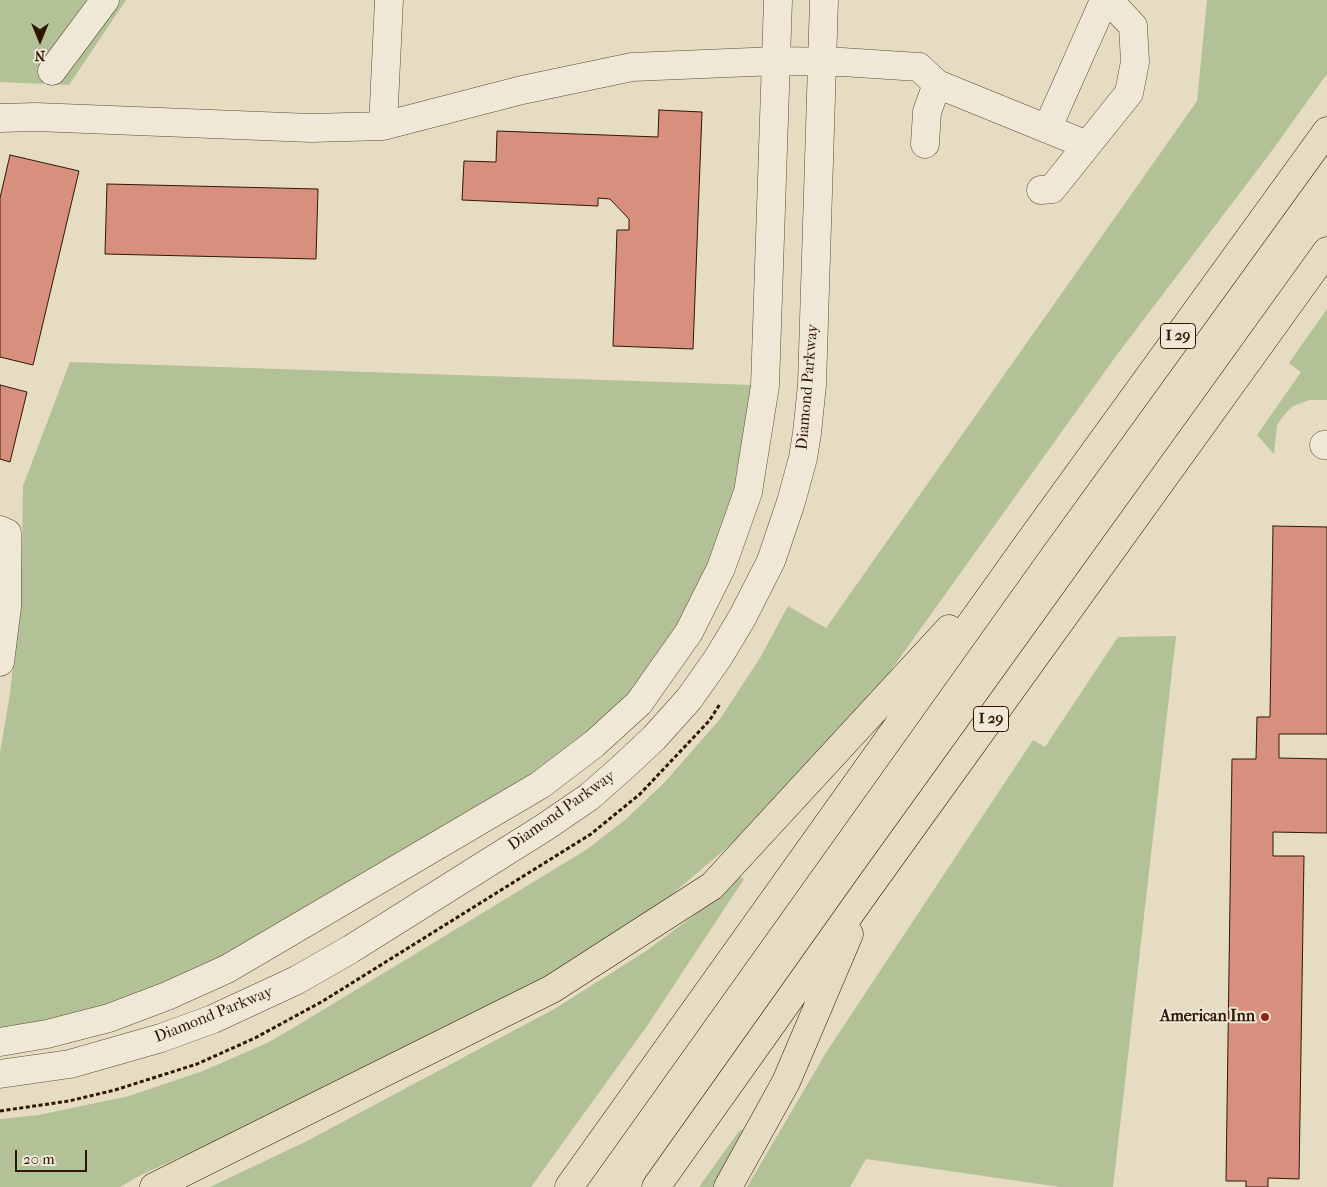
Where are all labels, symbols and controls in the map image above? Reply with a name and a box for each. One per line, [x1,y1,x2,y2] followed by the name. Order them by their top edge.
[15,15,65,65] north arrow
[35,47,45,64] text: N
[793,323,823,451] street label: Diamond Parkway
[1160,324,1196,348] road number: I 29
[974,706,1008,732] road number: I 29
[505,767,619,855] street label: Diamond Parkway
[152,982,276,1048] street label: Diamond Parkway
[1160,1007,1255,1027] place label: American Inn
[1259,1011,1271,1023] marker: American Inn
[18,1140,90,1172] scale bar
[23,1150,55,1168] text: 20 m

